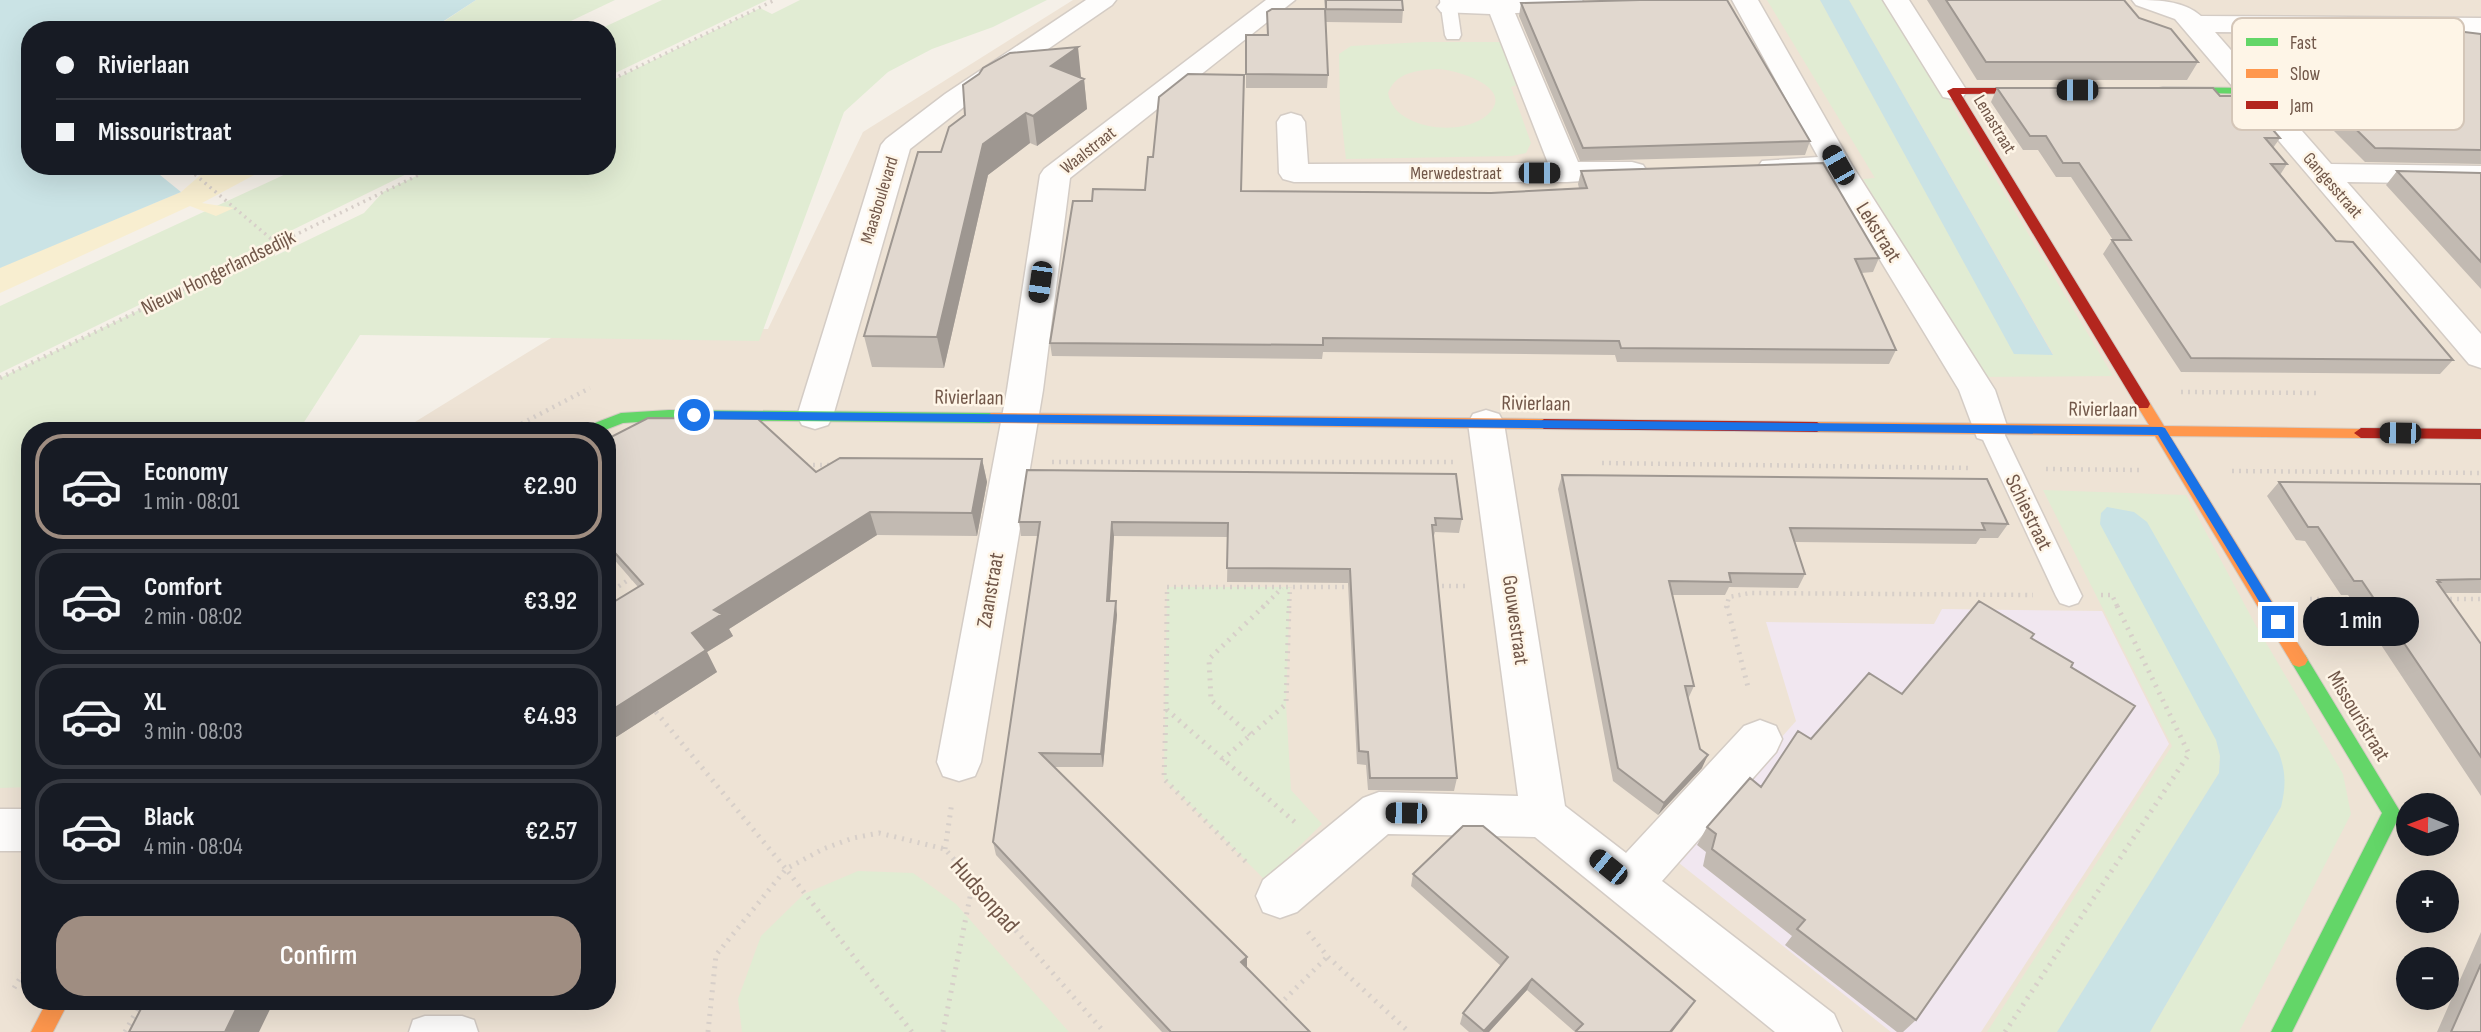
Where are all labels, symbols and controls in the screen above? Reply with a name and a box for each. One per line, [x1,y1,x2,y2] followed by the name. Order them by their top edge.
[2232,18,2464,130] legend
[2290,32,2317,55] text: Fast
[98,50,189,81] text: Rivierlaan
[2290,63,2320,86] text: Slow
[2057,80,2099,101] car
[1969,91,2020,158] street label: Lenastraat
[2289,95,2313,118] text: Jam
[98,117,232,148] text: Missouristraat
[1056,122,1121,179] street label: Waalstraat
[1819,142,1858,188] car
[2298,148,2367,223] street label: Gangesstraat
[856,154,903,246] street label: Maasboulevard
[1410,163,1502,184] street label: Merwedestraat
[1519,163,1561,184] car
[1851,198,1907,267] street label: Lekstraat
[137,224,299,321] street label: Nieuw Hongerlandsedijk
[1027,260,1054,304] car
[934,384,1004,411] street label: Rivierlaan
[1501,390,1571,417] street label: Rivierlaan
[2068,396,2138,423] street label: Rivierlaan
[678,399,710,431] route start
[2379,422,2422,444] car
[60,455,123,518] icon: car
[144,457,228,488] text: Economy
[2000,470,2058,554] street label: Schiestraat
[523,471,577,502] text: €2.90
[144,488,239,516] text: 1 min · 08:01
[972,551,1009,630] street label: Zaanstraat
[60,570,123,633] icon: car
[144,572,222,603] text: Comfort
[1497,574,1534,667] street label: Gouwestraat
[524,586,577,617] text: €3.92
[2302,598,2418,646] callout: 1 min
[144,603,242,631] text: 2 min · 08:02
[2262,606,2294,638] route end
[2340,607,2382,635] text: 1 min
[2322,667,2395,766] street label: Missouristraat
[60,685,123,748] icon: car
[144,687,166,718] text: XL
[523,701,577,732] text: €4.93
[144,718,243,746] text: 3 min · 08:03
[2396,793,2459,856] north arrow
[2396,793,2459,1010] map controls
[60,800,123,863] icon: car
[144,802,194,833] text: Black
[1385,802,1428,824] car
[525,816,577,847] text: €2.57
[144,833,243,861] text: 4 min · 08:04
[1586,846,1631,888] car
[944,852,1025,939] street label: Hudsonpad
[2396,870,2459,933] button: +
[56,916,581,996] button: Confirm
[2396,947,2459,1010] button: −

